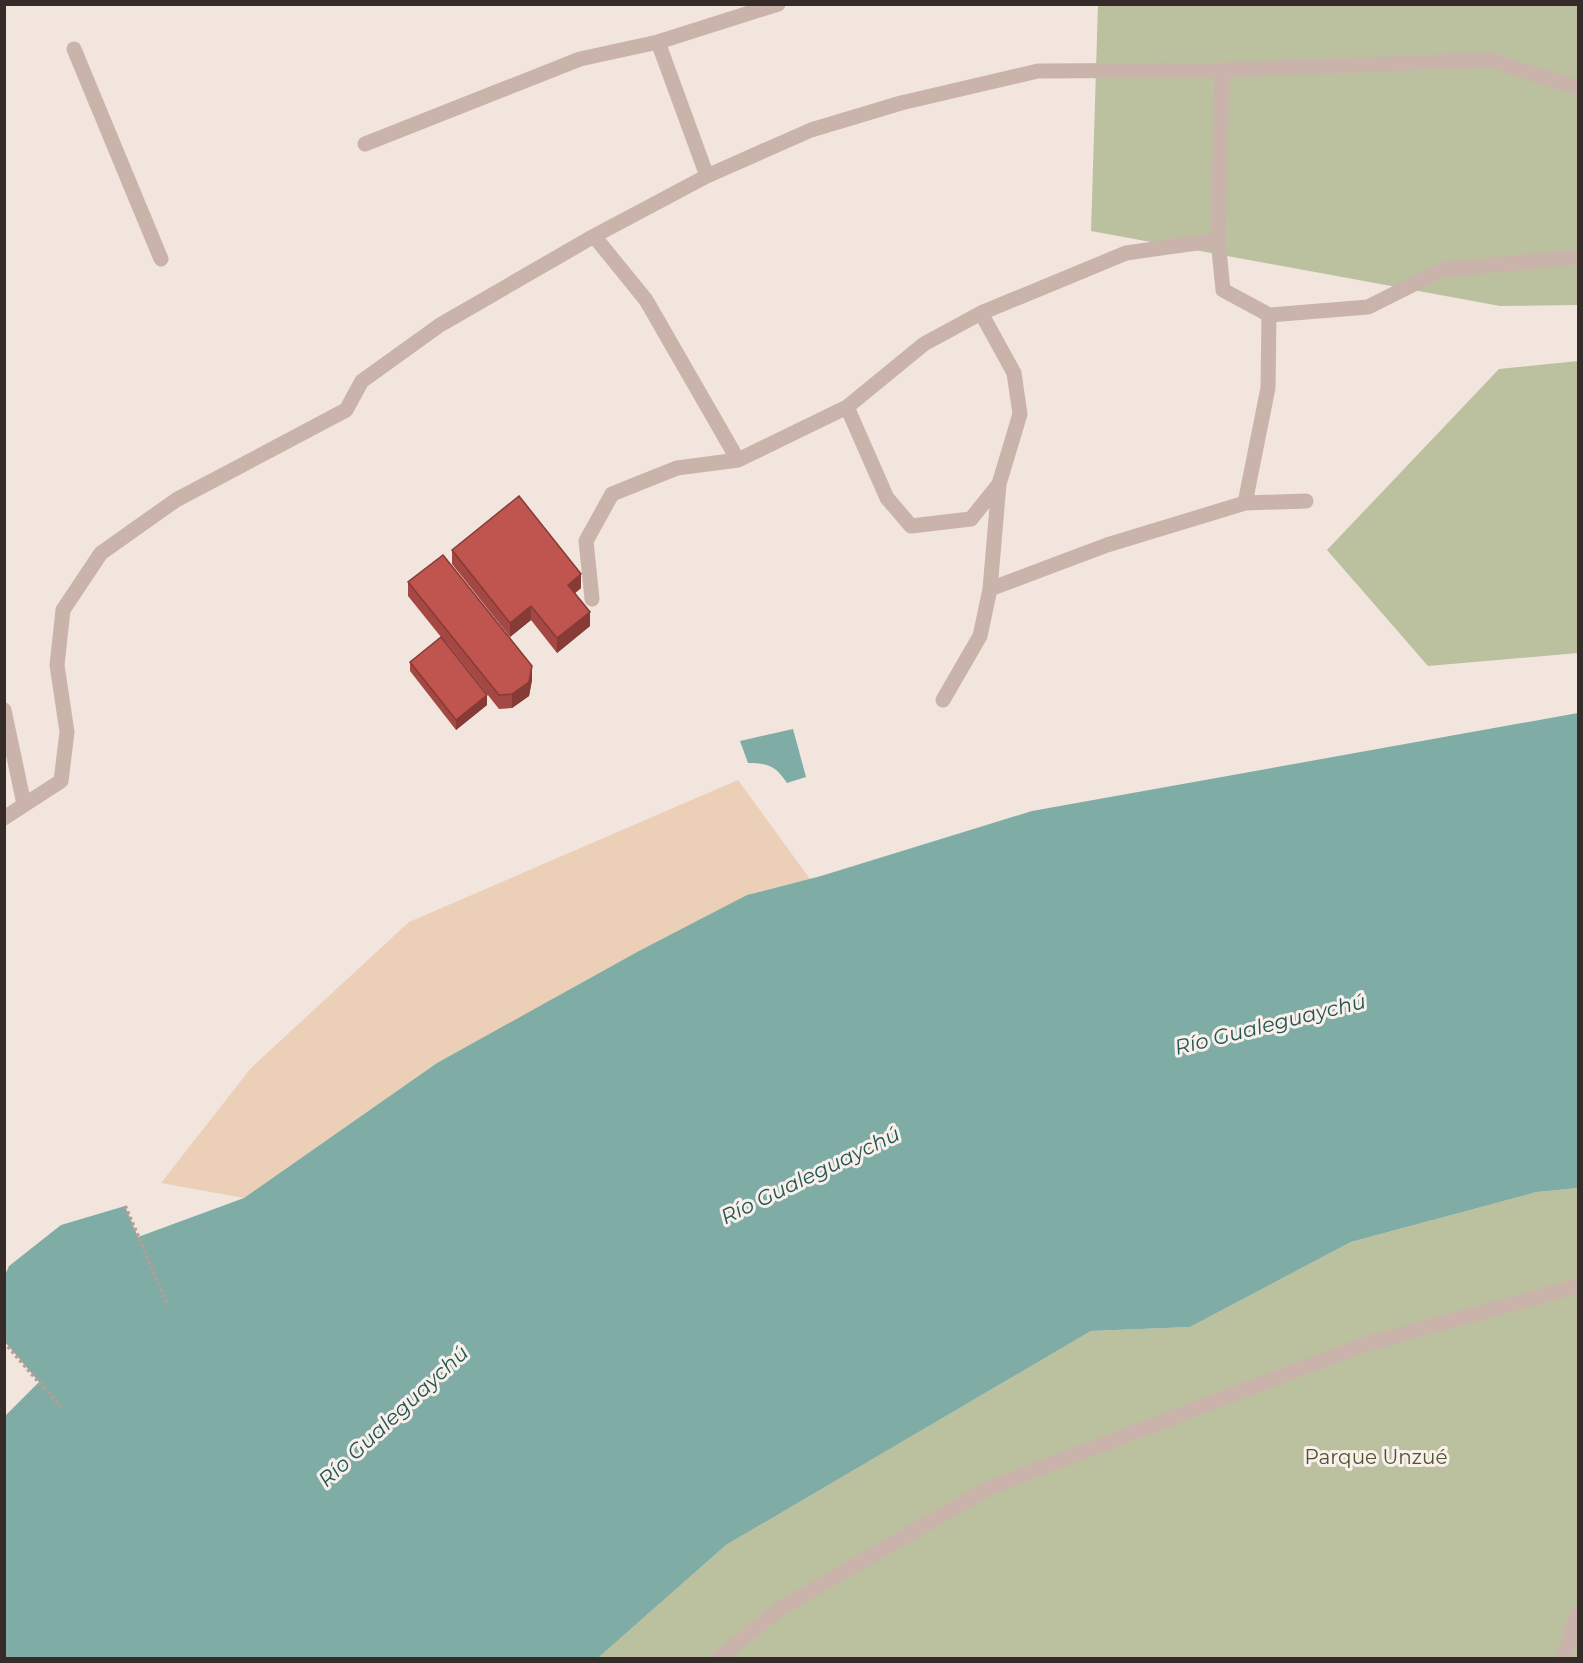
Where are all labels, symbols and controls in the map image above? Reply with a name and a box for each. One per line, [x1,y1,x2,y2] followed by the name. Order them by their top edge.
[1172,988,1368,1060] water label: Río Gualeguaychú
[716,1121,904,1229] water label: Río Gualeguaychú
[313,1340,473,1492] water label: Río Gualeguaychú
[1304,1445,1448,1469] park label: Parque Unzué

